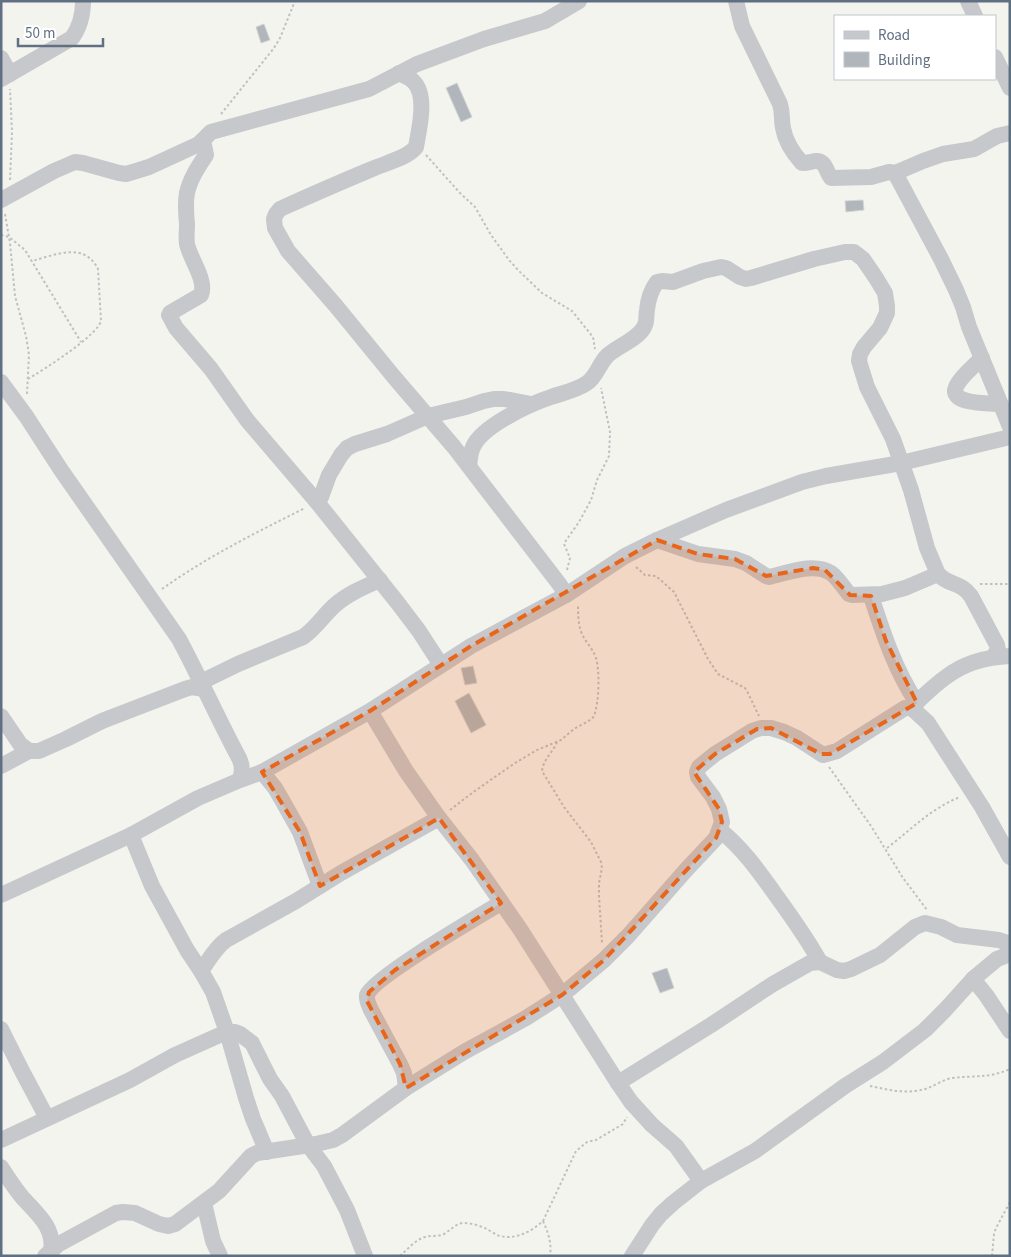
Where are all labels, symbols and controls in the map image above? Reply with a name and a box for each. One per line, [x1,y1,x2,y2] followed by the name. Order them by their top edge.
[18,15,102,47] scale bar
[834,15,996,80] legend
[25,23,55,44] text: 50 m
[878,25,910,46] text: Road
[878,50,931,71] text: Building

